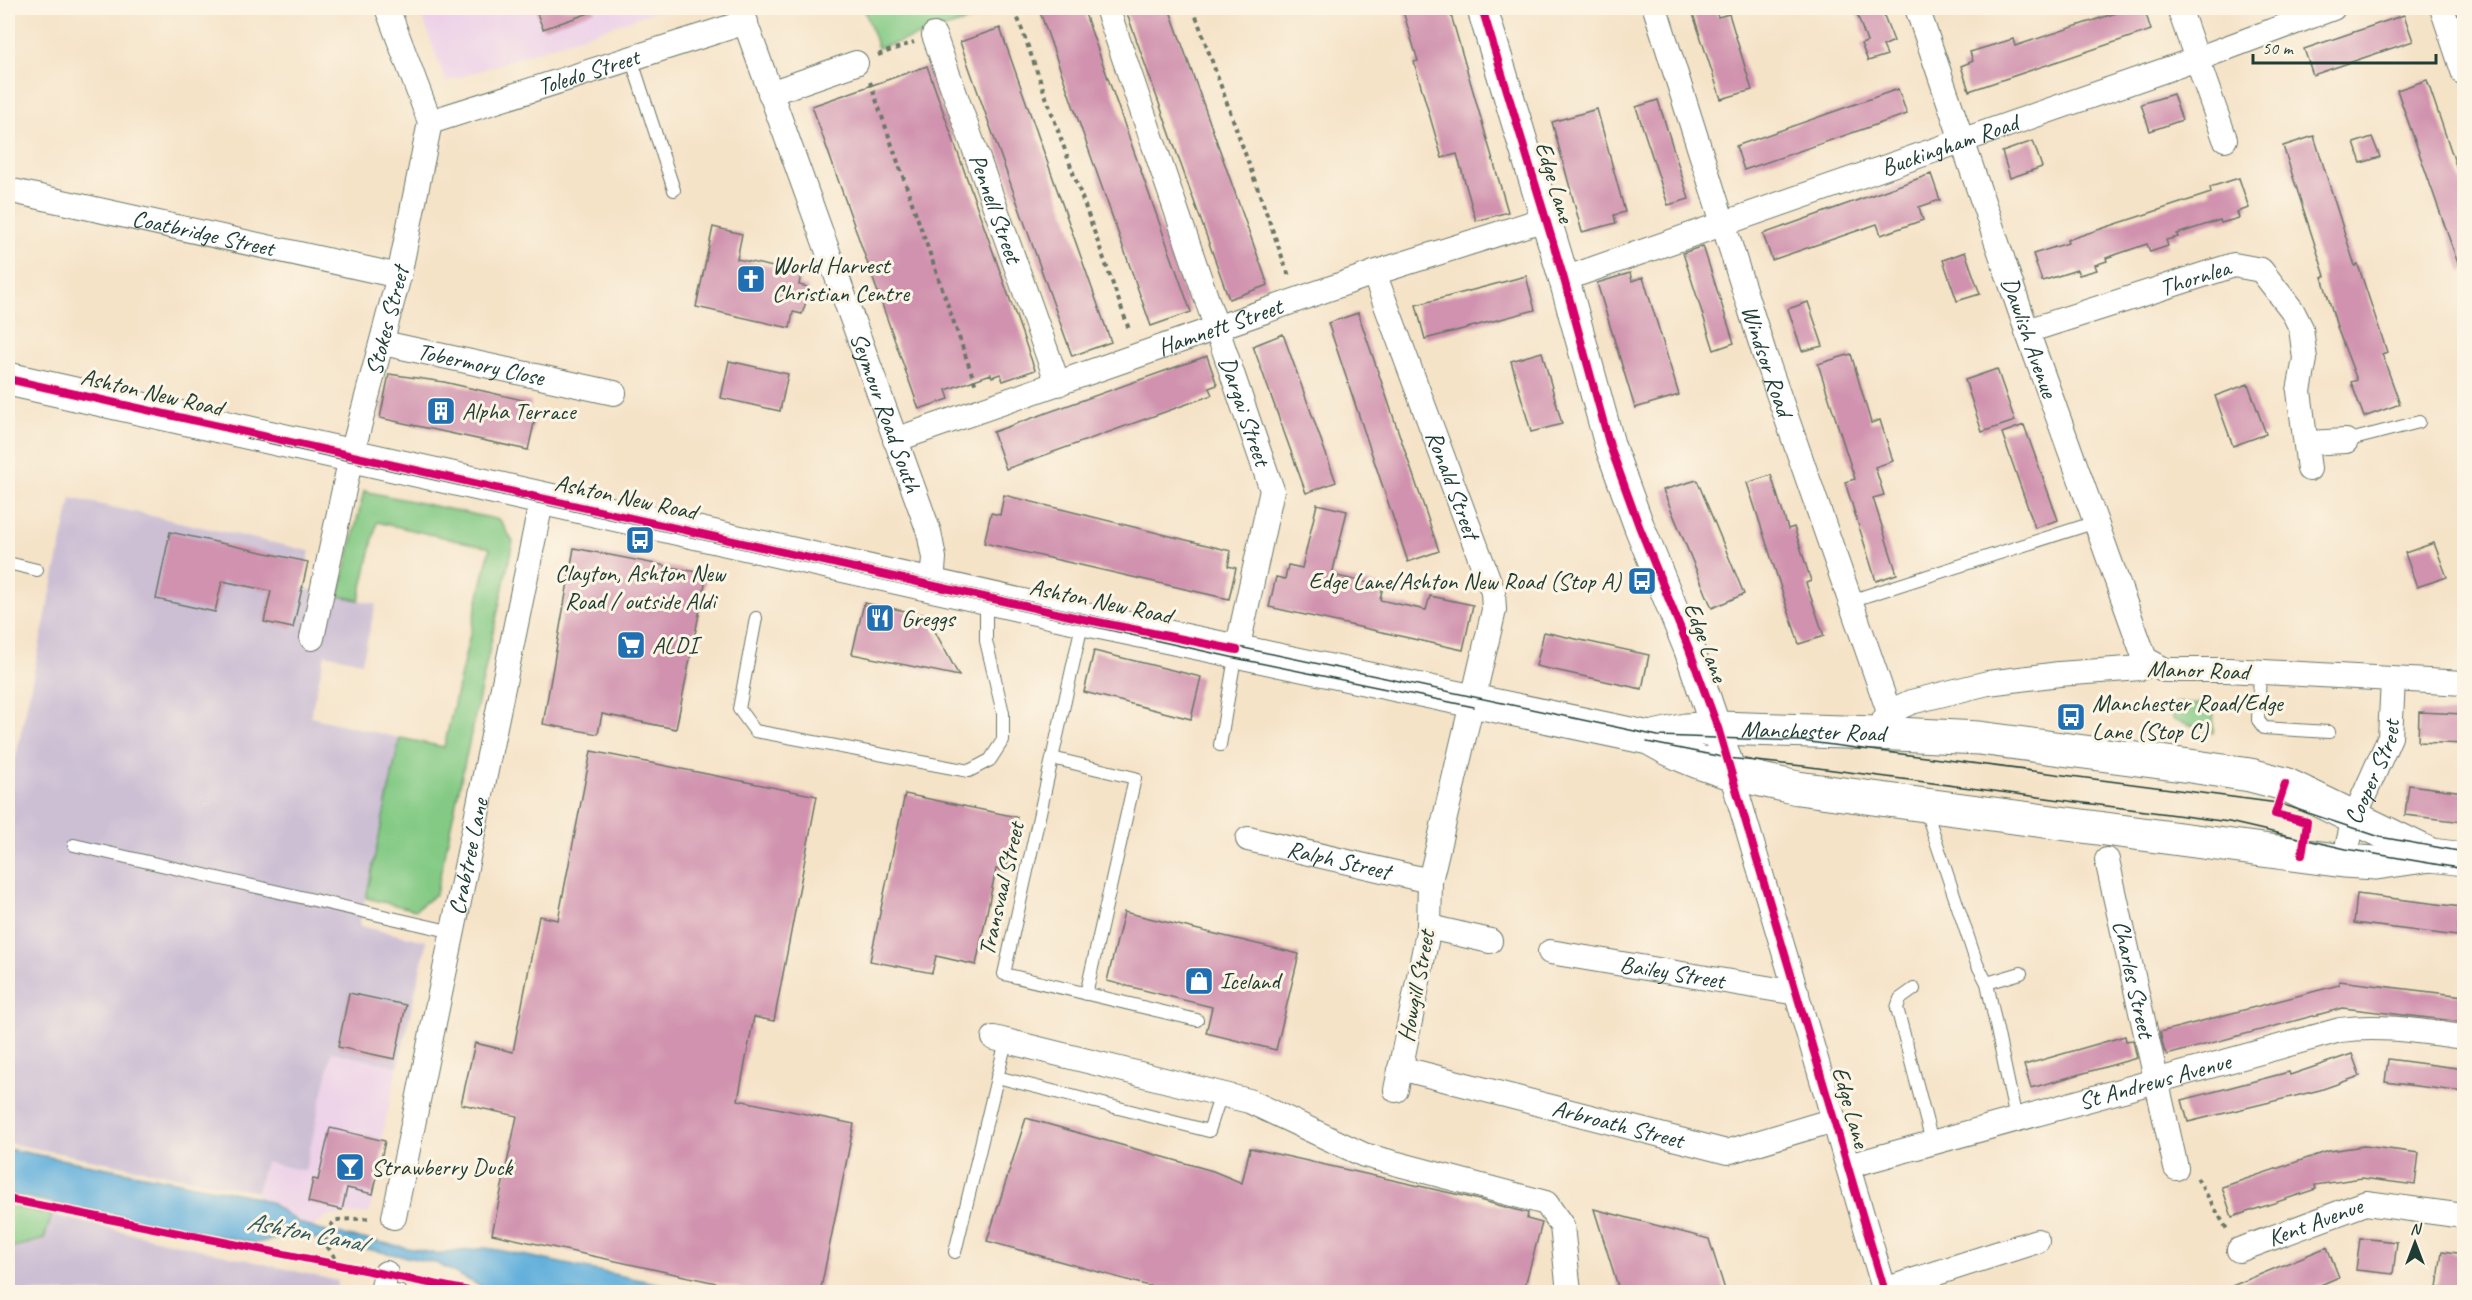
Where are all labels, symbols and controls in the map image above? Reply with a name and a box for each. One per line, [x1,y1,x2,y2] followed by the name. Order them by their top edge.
[2253,27,2436,65] scale bar
[2262,37,2295,59] text: 50 m
[534,41,645,102] street label: Toledo Street
[1877,106,2025,183] street label: Buckingham Road
[1529,138,1582,228] street label: Edge Lane
[962,150,1029,269] street label: Pennell Street
[130,203,279,264] street label: Coatbridge Street
[772,250,911,308] place label: World Harvest Christian Centre
[2156,252,2236,303] street label: Thornlea
[358,261,416,379] street label: Stokes Street
[735,263,767,295] church icon: World Harvest Christian Centre
[1995,273,2065,404] street label: Dawlish Avenue
[1154,291,1288,362] street label: Hamnett Street
[1735,301,1801,423] street label: Windsor Road
[843,329,929,497] street label: Seymour Road South
[415,336,549,393] street label: Tobermory Close
[1212,353,1278,471] street label: Dargai Street
[78,361,229,424] street label: Ashton New Road
[425,395,457,427] building icon: Alpha Terrace
[462,396,578,426] place label: Alpha Terrace
[1419,426,1488,546] street label: Ronald Street
[552,467,703,527] street label: Ashton New Road
[624,524,656,556] bus stop icon: Clayton, Ashton New Road / outside Aldi
[555,558,727,616] place label: Clayton, Ashton New Road / outside Aldi
[1626,565,1658,597] bus stop icon: Edge Lane/Ashton New Road (Stop A)
[1309,566,1622,596] place label: Edge Lane/Ashton New Road (Stop A)
[1027,571,1178,631] street label: Ashton New Road
[1677,598,1736,688] street label: Edge Lane
[864,602,896,634] restaurant icon: Greggs
[901,603,957,633] place label: Greggs
[615,629,647,661] supermarket icon: ALDI
[652,630,703,660] place label: ALDI
[2147,653,2253,687] street label: Manor Road
[2092,688,2285,746] place label: Manchester Road/Edge Lane (Stop C)
[2055,701,2087,733] bus stop icon: Manchester Road/Edge Lane (Stop C)
[1740,714,1889,749] street label: Manchester Road
[2338,717,2406,827] street label: Cooper Street
[442,794,495,917] street label: Crabtree Lane
[971,817,1031,959] street label: Transvaal Street
[1284,834,1396,887] street label: Ralph Street
[2106,918,2162,1043] street label: Charles Street
[1391,926,1442,1044] street label: Howgill Street
[1618,949,1729,996] street label: Bailey Street
[1183,965,1215,997] shop icon: Iceland
[1220,966,1283,996] place label: Iceland
[2075,1045,2236,1117] street label: St Andrews Avenue
[1825,1063,1877,1153] street label: Edge Lane
[1549,1093,1689,1156] street label: Arbroath Street
[334,1151,366,1183] bar icon: Strawberry Duck
[371,1152,514,1182] place label: Strawberry Duck
[2263,1190,2369,1253] street label: Kent Avenue
[245,1204,376,1261] water label: Ashton Canal
[2385,1213,2445,1273] north arrow
[2410,1219,2423,1239] text: N

